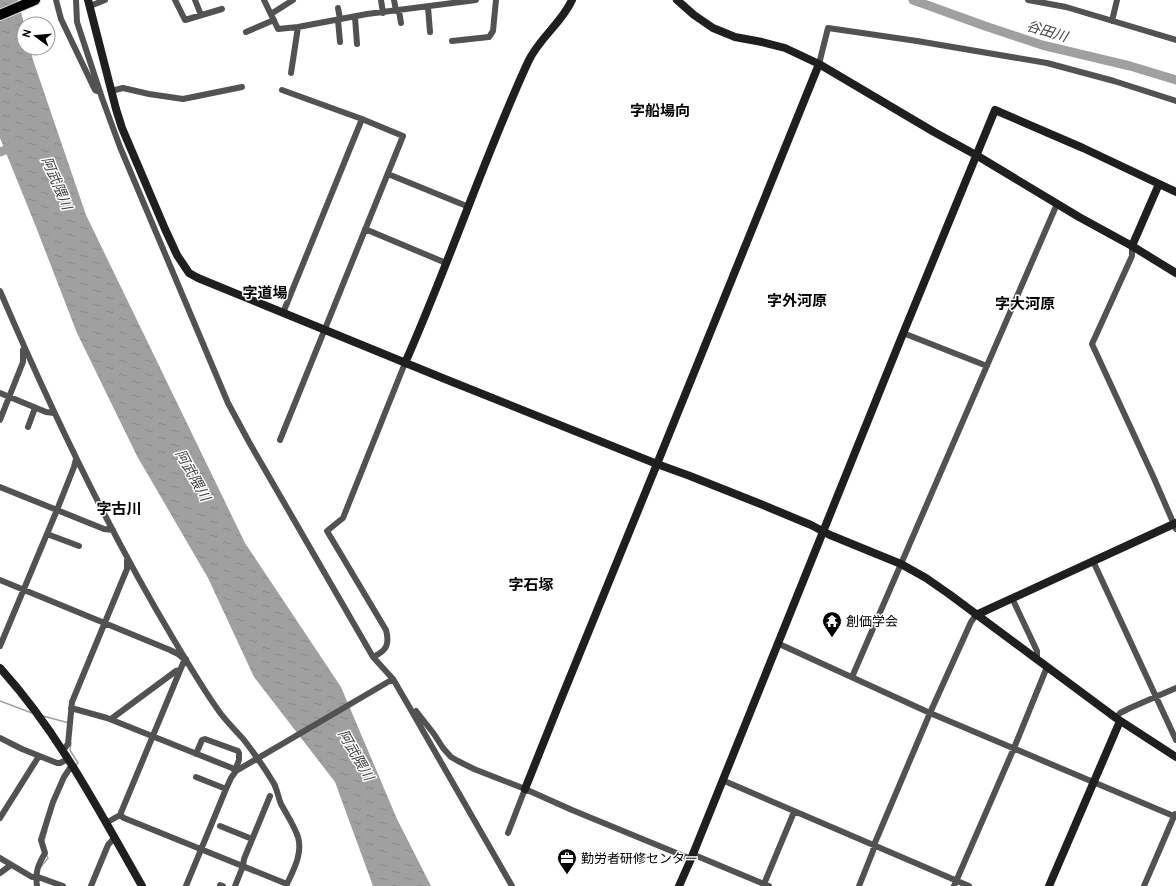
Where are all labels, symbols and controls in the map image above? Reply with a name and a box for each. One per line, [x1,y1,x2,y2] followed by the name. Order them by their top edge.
[16,16,56,56] north arrow
[1024,18,1071,47] water label: 谷田川
[20,28,35,39] text: N
[630,103,690,122] district label: 字船場向
[37,154,75,215] water label: 阿武隈川
[242,285,288,304] district label: 字道場
[767,292,827,312] district label: 字外河原
[995,296,1055,315] district label: 字大河原
[171,447,214,506] water label: 阿武隈川
[96,501,142,520] district label: 字古川
[508,577,554,596] district label: 字石塚
[821,610,843,638] temple icon: 創価学会
[846,614,898,631] place label: 創価学会
[333,727,377,786] water label: 阿武隈川
[556,847,578,875] office icon: 勤労者研修センター
[581,852,698,868] place label: 勤労者研修センター

